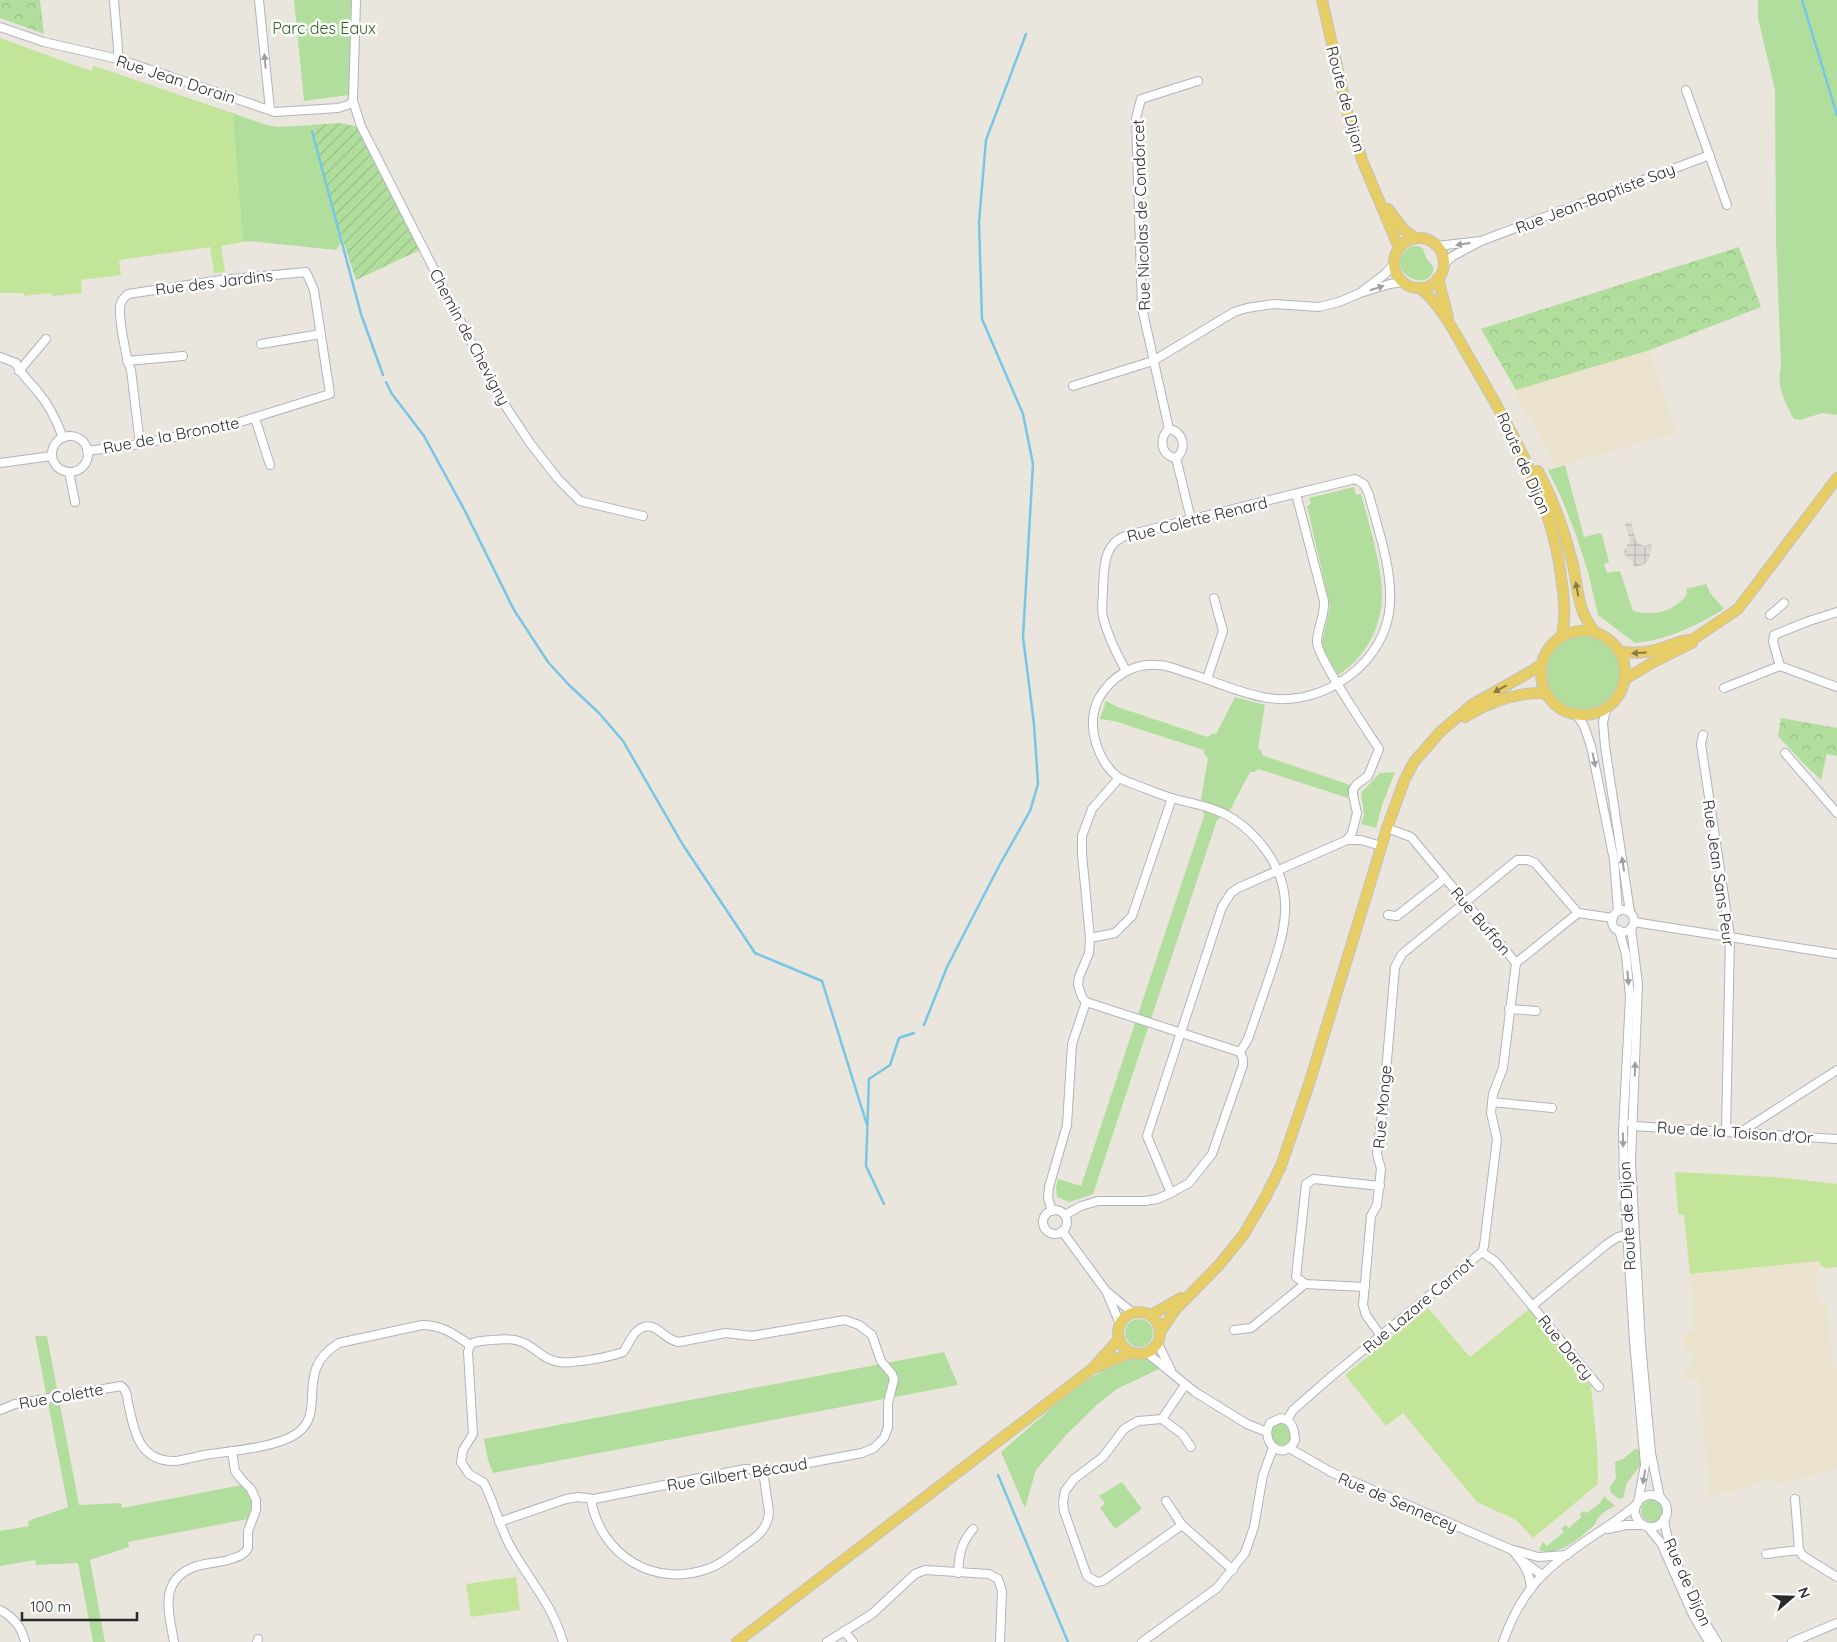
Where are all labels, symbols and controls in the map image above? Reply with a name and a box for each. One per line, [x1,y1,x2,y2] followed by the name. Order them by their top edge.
[272,18,376,38] park label: Parc des Eaux
[1322,44,1370,154] street label: Route de Dijon
[114,50,238,108] street label: Rue Jean Dorain
[261,53,269,69] one-way arrow
[1128,119,1154,311] street label: Rue Nicolas de Condorcet
[1512,158,1678,238] street label: Rue Jean-Baptiste Say
[1455,240,1471,248] one-way arrow
[154,265,274,299] street label: Rue des Jardins
[426,265,514,409] street label: Chemin de Chevigny
[1369,283,1384,291] one-way arrow
[1493,409,1555,517] street label: Route de Dijon
[101,412,241,458] street label: Rue de la Bronotte
[1125,492,1269,546] street label: Rue Colette Renard
[1572,581,1580,597] one-way arrow
[1630,649,1646,657] one-way arrow
[1493,685,1507,693] one-way arrow
[1590,752,1598,768] one-way arrow
[1699,798,1739,948] street label: Rue Jean Sans Peur
[1618,856,1626,872] one-way arrow
[1447,883,1515,959] street label: Rue Buffon
[1625,970,1633,986] one-way arrow
[1631,1060,1639,1076] one-way arrow
[1368,1064,1396,1150] street label: Rue Monge
[1656,1117,1814,1147] street label: Rue de la Toison d'Or
[1619,1133,1627,1149] one-way arrow
[1614,1161,1640,1271] street label: Route de Dijon
[1359,1253,1477,1357] street label: Rue Lazare Carnot
[1534,1311,1598,1383] street label: Rue Darcy
[17,1379,105,1413] street label: Rue Colette
[665,1453,809,1495] street label: Rue Gilbert Bécaud
[1335,1468,1461,1536] street label: Rue de Sennecey
[1639,1469,1647,1485] one-way arrow
[1660,1535,1716,1629] street label: Rue de Dijon
[1767,1572,1817,1622] north arrow
[1794,1585,1814,1600] text: N
[22,1590,138,1622] scale bar
[30,1597,71,1616] text: 100 m

